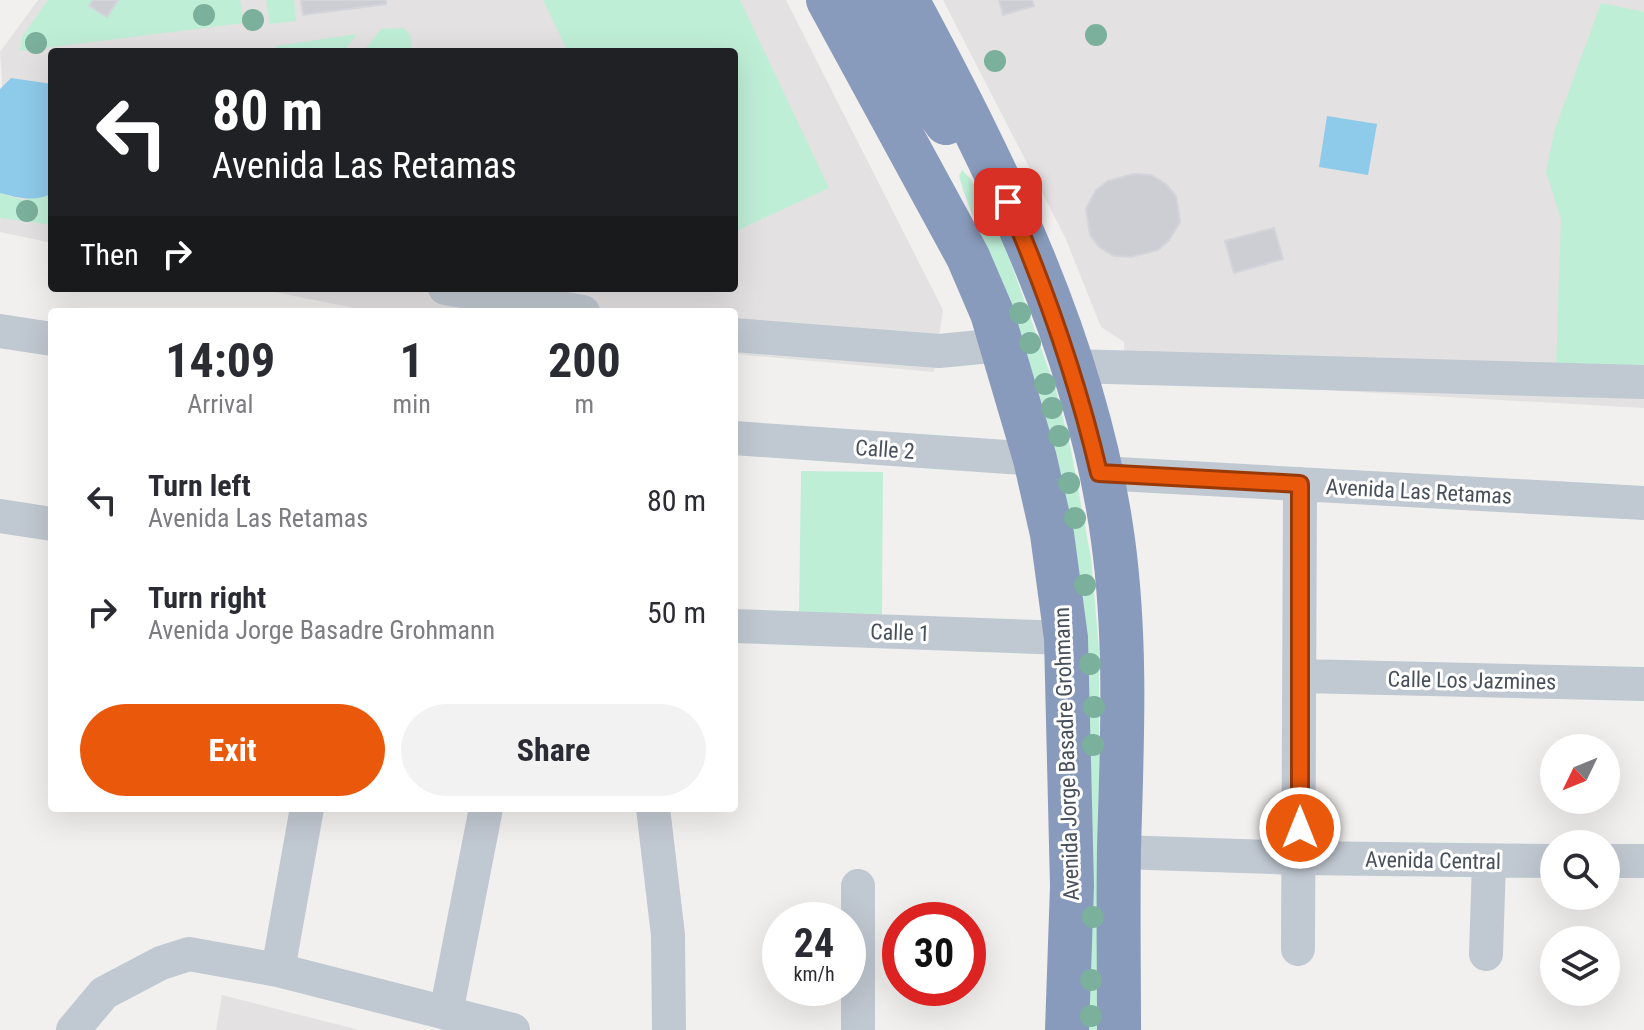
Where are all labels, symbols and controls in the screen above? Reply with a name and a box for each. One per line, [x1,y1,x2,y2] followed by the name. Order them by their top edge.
[212,78,323,144] text: 80 m
[80,80,184,184] icon: left
[212,145,517,187] text: Avenida Las Retamas
[974,168,1042,236] pin
[986,180,1030,224] icon: arrive
[155,232,199,276] icon: right
[80,237,139,272] text: Then
[165,332,275,389] text: 14:09
[400,332,424,389] text: 1
[548,332,621,389] text: 200
[187,389,253,419] text: Arrival
[393,389,431,419] text: min
[575,389,594,419] text: m
[854,435,915,464] street label: Calle 2
[148,468,251,503] text: Turn left
[1325,474,1513,509] street label: Avenida Las Retamas
[80,478,124,522] icon: left
[647,483,706,518] text: 80 m
[148,503,368,533] text: Avenida Las Retamas
[148,580,266,615] text: Turn right
[80,590,124,634] icon: right
[647,595,706,630] text: 50 m
[1049,607,1084,901] street label: Avenida Jorge Basadre Grohmann
[148,615,495,645] text: Avenida Jorge Basadre Grohmann
[870,619,930,646] street label: Calle 1
[1388,667,1556,694] street label: Calle Los Jazmines
[80,704,385,796] button: Exit
[401,704,706,796] button: Share
[1540,734,1620,814] north arrow
[1540,734,1620,1006] map controls
[1258,786,1342,870] position arrow
[1540,830,1620,910] button: search
[1365,847,1501,874] street label: Avenida Central
[882,902,986,1006] speed limit sign: 30
[794,920,834,967] text: 24
[1540,926,1620,1006] button: layers
[793,962,835,986] text: km/h

